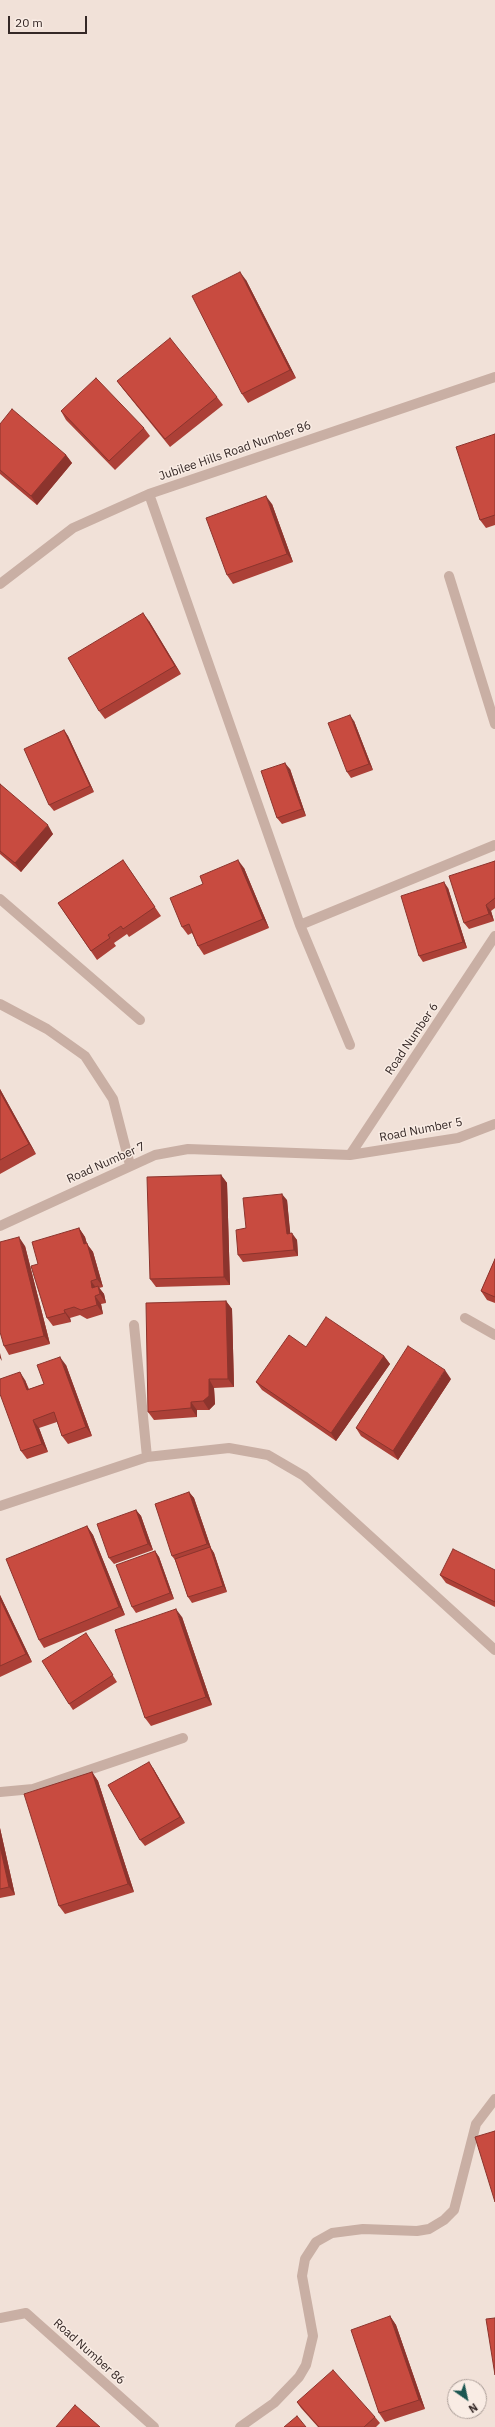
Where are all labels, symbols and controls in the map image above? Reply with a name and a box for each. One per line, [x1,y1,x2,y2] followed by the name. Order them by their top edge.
[10,8,89,34] scale bar
[15,15,43,30] text: 20 m
[157,418,313,484] street label: Jubilee Hills Road Number 86
[382,1000,442,1078] street label: Road Number 6
[378,1115,464,1145] street label: Road Number 5
[65,1139,147,1187] street label: Road Number 7
[50,2316,128,2388] street label: Road Number 86
[447,2379,487,2419] north arrow
[466,2400,480,2416] text: N

